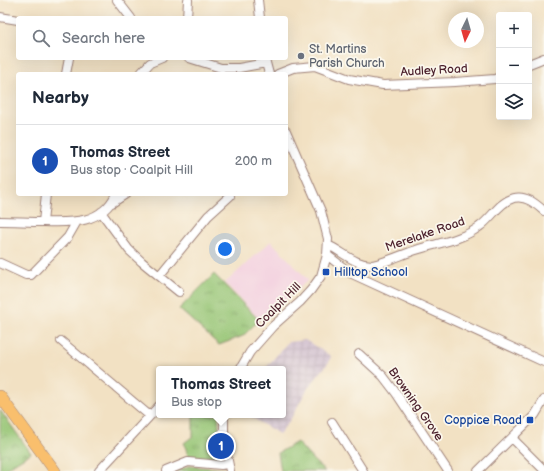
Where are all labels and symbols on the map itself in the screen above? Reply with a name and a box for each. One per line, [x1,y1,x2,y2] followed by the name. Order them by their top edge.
[448,12,484,48] north arrow
[309,42,385,71] place label: St. Martins Parish Church
[296,51,306,61] marker: St. Martins Parish Church
[400,61,468,80] street label: Audley Road
[383,214,467,255] street label: Merelake Road
[215,239,235,259] your location
[334,265,408,280] place label: Hilltop School
[321,267,331,277] marker: Hilltop School
[252,279,304,331] street label: Coalpit Hill
[385,365,446,444] street label: Browning Grove
[444,413,522,428] place label: Coppice Road
[525,415,535,425] marker: Coppice Road
[208,431,234,461] pin: 1

